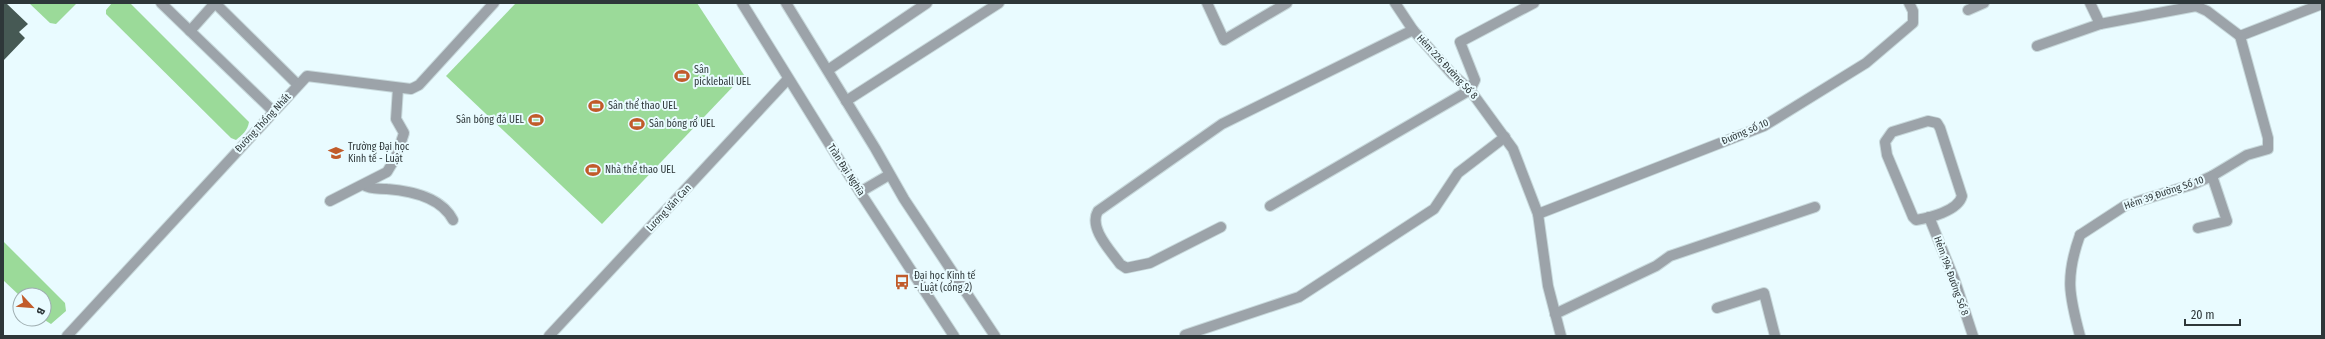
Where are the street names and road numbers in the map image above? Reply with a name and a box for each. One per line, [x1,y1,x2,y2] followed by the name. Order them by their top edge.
[1414,32,1481,102] street label: Hẻm 226 Đường Số 8
[232,90,294,155] street label: Đường Thống Nhất
[1719,116,1770,147] street label: Đường số 10
[825,141,868,198] street label: Trần Đại Nghĩa
[2122,173,2205,212] street label: Hẻm 39 Đường Số 10
[644,182,694,234] street label: Lương Văn Can
[1931,234,1972,317] street label: Hẻm 194 Đường Số 8

